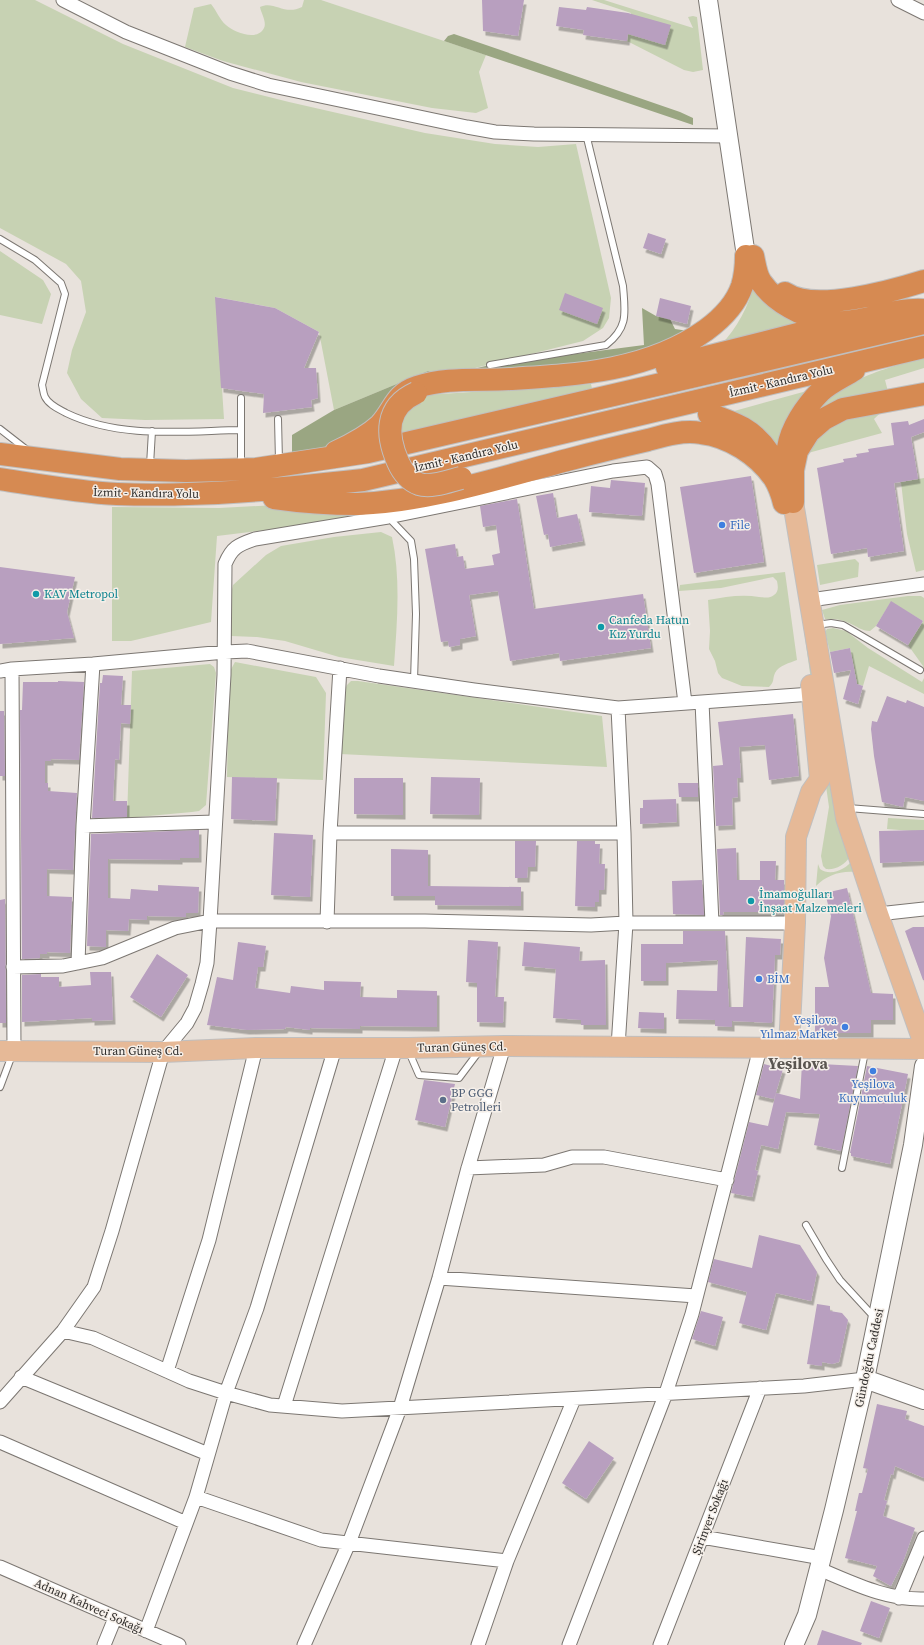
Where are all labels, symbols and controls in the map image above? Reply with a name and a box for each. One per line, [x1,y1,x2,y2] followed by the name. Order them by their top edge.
[728,361,834,401] street label: İzmit - Kandıra Yolu
[413,436,519,476] street label: İzmit - Kandıra Yolu
[93,484,199,502] street label: İzmit - Kandıra Yolu
[730,517,750,533] place label: File
[717,520,727,530] marker: File
[44,586,119,602] place label: KAV Metropol
[31,589,41,599] marker: KAV Metropol
[609,612,689,642] place label: Canfeda Hatun Kız Yurdu
[596,622,606,632] marker: Canfeda Hatun Kız Yurdu
[759,886,862,916] place label: İmamoğulları İnşaat Malzemeleri
[746,896,756,906] marker: İmamoğulları İnşaat Malzemeleri
[767,971,790,987] place label: BİM
[754,974,764,984] marker: BİM
[760,1012,838,1042] place label: Yeşilova Yılmaz Market
[840,1022,850,1032] marker: Yeşilova Yılmaz Market
[417,1038,507,1056] street label: Turan Güneş Cd.
[93,1043,183,1059] street label: Turan Güneş Cd.
[768,1052,828,1074] district label: Yeşilova
[868,1066,878,1076] marker: Yeşilova Kuyumculuk
[839,1076,908,1106] place label: Yeşilova Kuyumculuk
[451,1085,502,1115] place label: BP GGG Petrolleri
[438,1095,448,1105] marker: BP GGG Petrolleri
[851,1307,887,1409] street label: Gündoğdu Caddesi
[688,1476,732,1557] street label: Şirinyer Sokağı
[32,1575,146,1637] street label: Adnan Kahveci Sokağı

